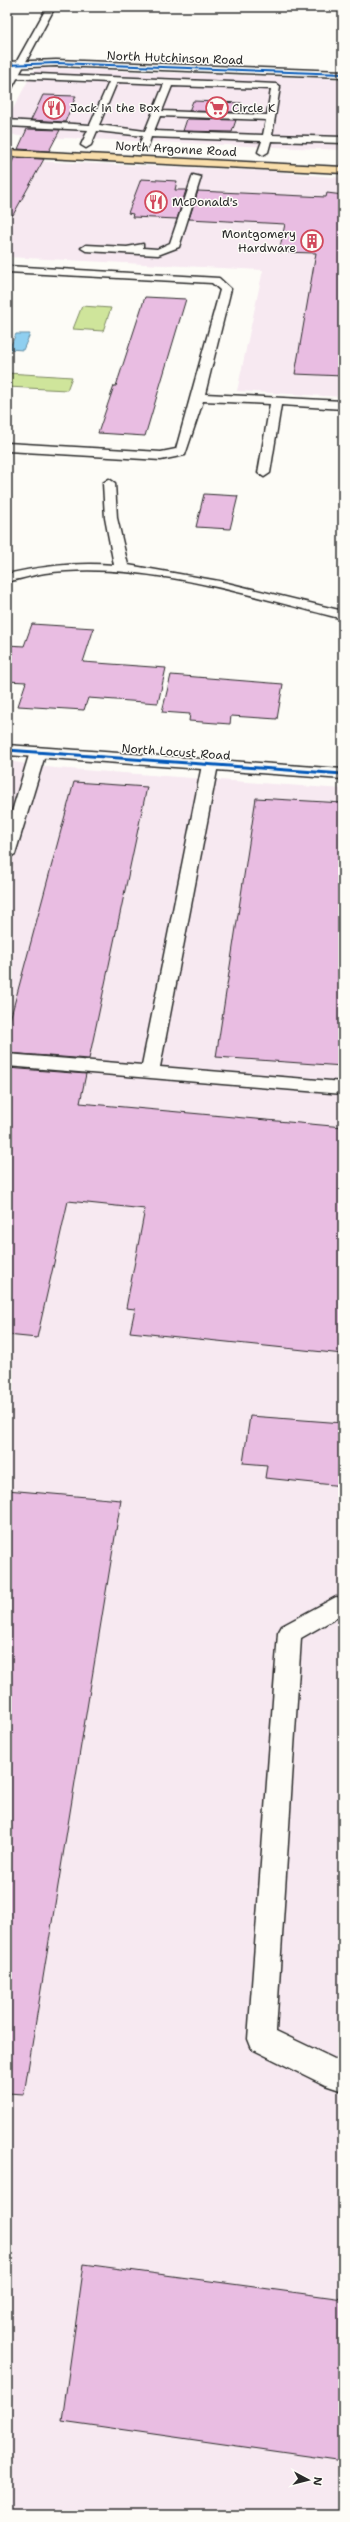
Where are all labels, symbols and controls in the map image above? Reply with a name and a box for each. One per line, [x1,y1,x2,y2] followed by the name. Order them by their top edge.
[106,48,244,68] street label: North Hutchinson Road
[41,95,67,121] restaurant icon: Jack in the Box
[204,95,230,121] supermarket icon: Circle K
[70,100,160,116] place label: Jack in the Box
[232,100,276,116] place label: Circle K
[115,138,238,160] street label: North Argonne Road
[143,189,169,215] restaurant icon: McDonald's
[172,194,238,210] place label: McDonald's
[222,226,296,256] place label: Montgomery Hardware
[299,228,325,254] building icon: Montgomery Hardware
[121,740,231,764] street label: North Locust Road
[288,2460,328,2500] north arrow
[309,2476,325,2487] text: N

